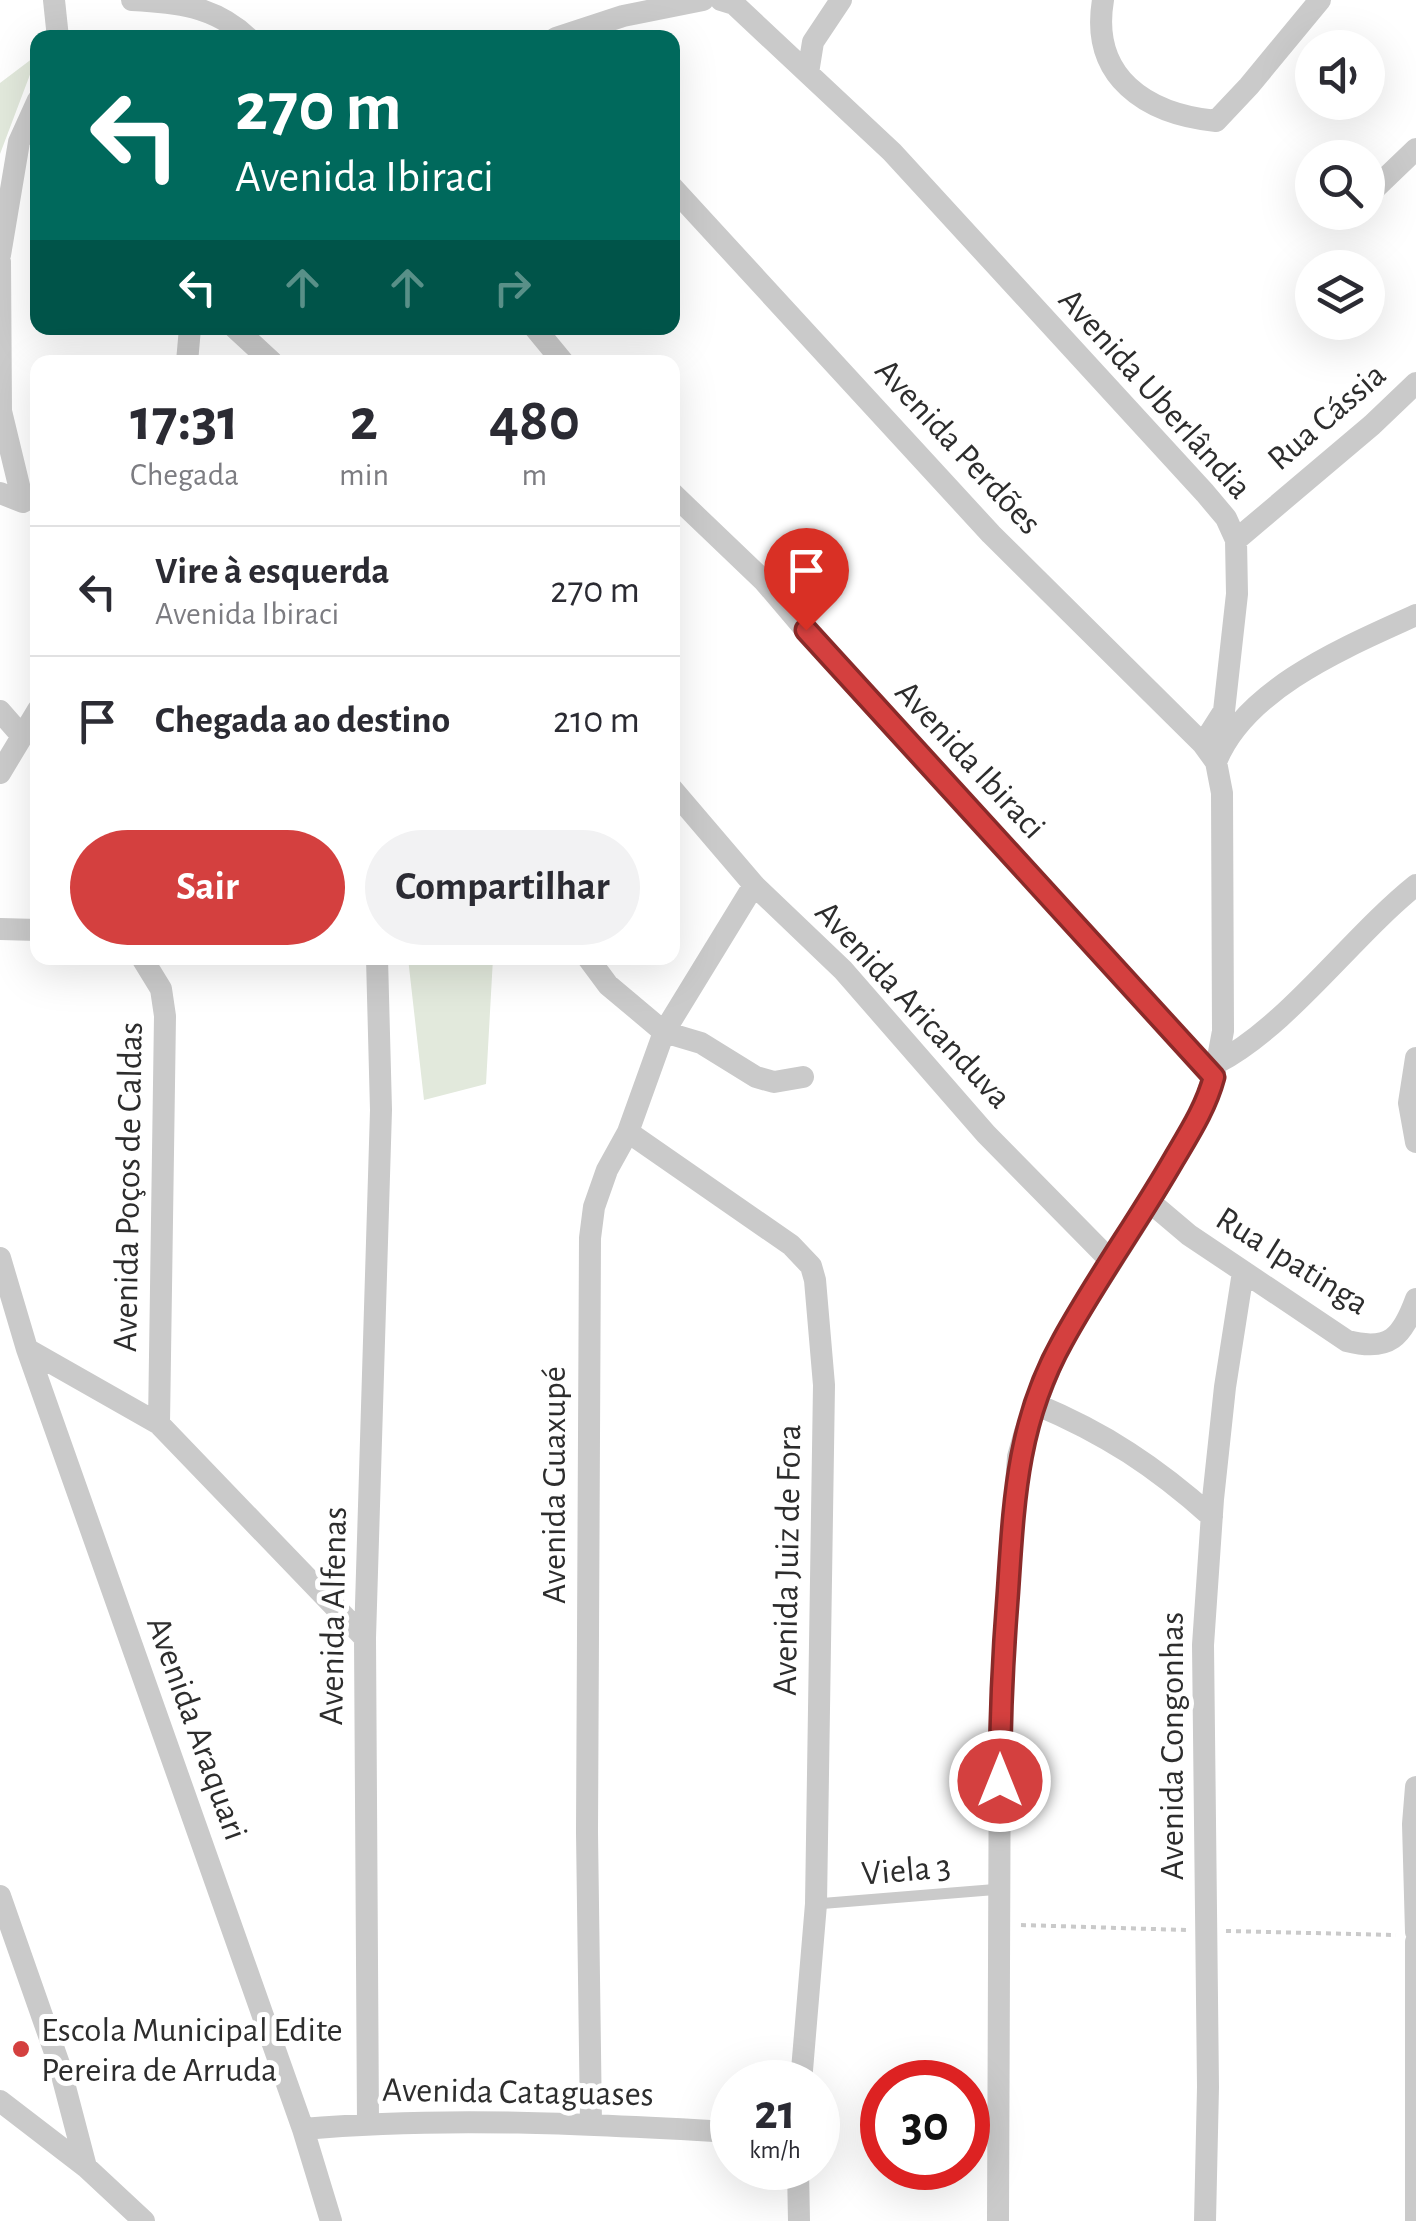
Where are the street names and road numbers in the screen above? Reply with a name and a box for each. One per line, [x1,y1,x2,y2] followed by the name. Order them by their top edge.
[1052,282,1258,506] street label: Avenida Uberlândia
[868,353,1047,541] street label: Avenida Perdões
[1261,357,1393,477] street label: Rua Cássia
[888,674,1051,846] street label: Avenida Ibiraci
[808,895,1018,1115] street label: Avenida Aricanduva
[108,1022,149,1352] street label: Avenida Poços de Caldas
[1210,1201,1375,1322] street label: Rua Ipatinga
[537,1366,572,1604] street label: Avenida Guaxupé
[768,1424,807,1696] street label: Avenida Juiz de Fora
[314,1506,353,1726] street label: Avenida Alfenas
[140,1612,253,1845] street label: Avenida Araquari
[1155,1612,1190,1880] street label: Avenida Congonhas
[860,1849,952,1892] street label: Viela 3
[382,2073,654,2112] street label: Avenida Cataguases

